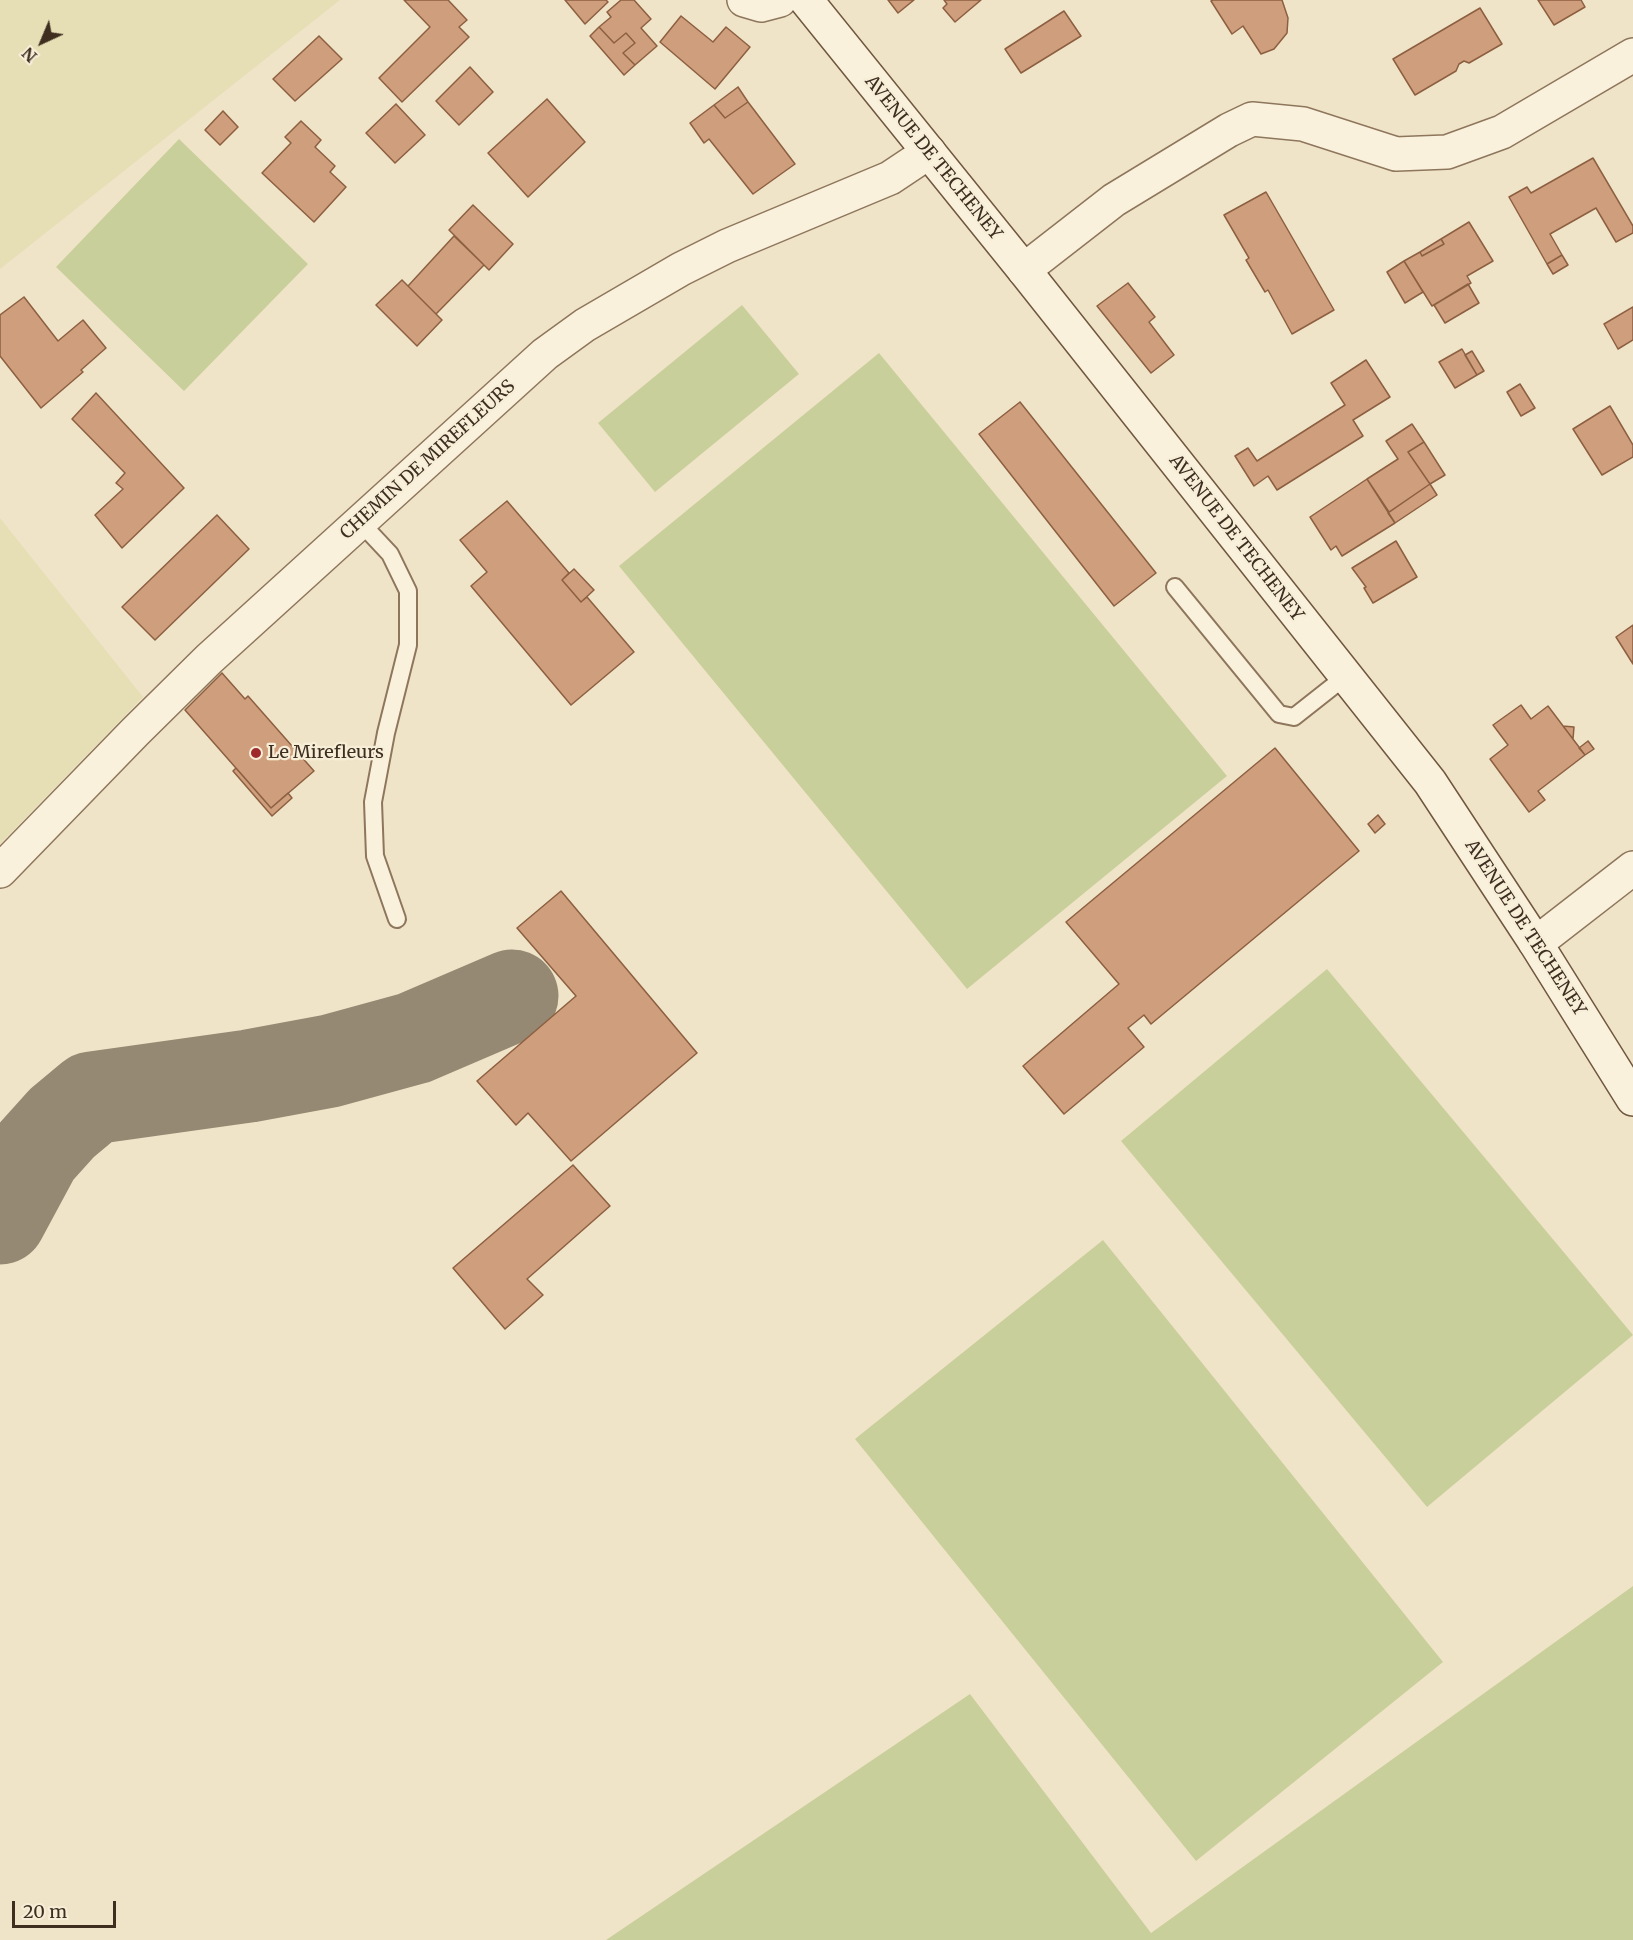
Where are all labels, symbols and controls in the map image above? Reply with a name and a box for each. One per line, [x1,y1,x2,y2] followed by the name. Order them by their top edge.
[12,12,72,72] north arrow
[18,43,41,67] text: N
[860,71,1006,245] street label: AVENUE DE TECHENEY
[336,376,520,544] street label: CHEMIN DE MIREFLEURS
[1164,450,1308,626] street label: AVENUE DE TECHENEY
[268,742,384,764] place label: Le Mirefleurs
[249,746,263,760] marker: Le Mirefleurs
[1460,836,1590,1020] street label: AVENUE DE TECHENEY
[15,1889,118,1927] scale bar
[23,1900,67,1923] text: 20 m

